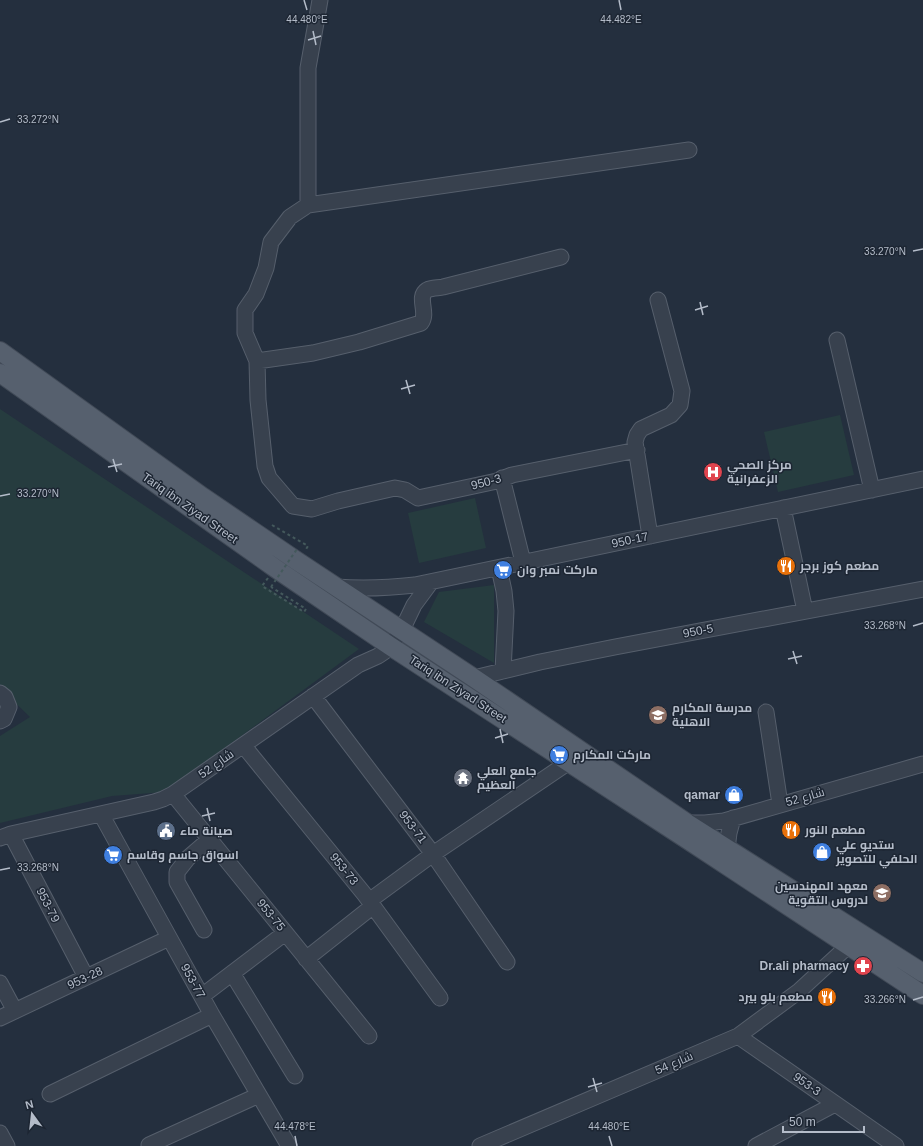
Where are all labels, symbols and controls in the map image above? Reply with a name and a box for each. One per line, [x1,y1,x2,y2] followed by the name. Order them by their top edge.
[286,14,328,25] text: 44.480°E
[600,14,642,25] text: 44.482°E
[17,114,59,125] text: 33.272°N
[864,246,906,257] text: 33.270°N
[727,458,792,487] place label: مركز الصحي الزعفرانية
[702,461,724,483] hospital icon: مركز الصحي الزعفرانية
[140,470,241,547] street label: Tariq ibn Ziyad Street
[469,471,503,493] street label: 950-3
[17,488,59,499] text: 33.270°N
[610,529,650,551] street label: 950-17
[775,555,797,577] restaurant icon: مطعم كوز برجر
[492,559,514,581] supermarket icon: ماركت نمبر وان
[799,559,879,574] place label: مطعم كوز برجر
[517,563,598,578] place label: ماركت نمبر وان
[864,620,906,631] text: 33.268°N
[682,621,715,641] street label: 950-5
[407,652,510,726] street label: Tariq ibn Ziyad Street
[672,701,752,729] place label: مدرسة المكارم الاهلية
[647,704,669,726] school or university icon: مدرسة المكارم الاهلية
[548,744,570,766] supermarket icon: ماركت المكارم
[196,747,237,782] street label: شارع 52
[573,748,651,763] place label: ماركت المكارم
[477,764,537,793] place label: جامع العلي العظيم
[452,767,474,789] temple icon: جامع العلي العظيم
[723,784,745,806] shop icon: qamar
[784,785,826,810] street label: شارع 52
[684,788,720,802] place label: qamar
[396,808,430,846] street label: 953-71
[780,819,802,841] restaurant icon: مطعم النور
[155,820,177,842] public building icon: صيانة ماء
[804,823,865,838] place label: مطعم النور
[180,824,233,838] place label: صيانة ماء
[835,838,918,869] place label: ستديو علي الحلفي للتصوير
[811,841,833,863] shop icon: ستديو علي الحلفي للتصوير
[102,844,124,866] supermarket icon: اسواق جاسم وقاسم
[127,848,239,863] place label: اسواق جاسم وقاسم
[327,850,361,888] street label: 953-73
[17,862,59,873] text: 33.268°N
[775,879,868,908] place label: معهد المهندسين لدروس التقوية
[871,882,893,904] school or university icon: معهد المهندسين لدروس التقوية
[33,885,63,925] street label: 953-79
[254,896,288,934] street label: 953-75
[852,955,874,977] pharmacy icon: Dr.ali pharmacy
[760,959,849,973] place label: Dr.ali pharmacy
[178,961,208,1001] street label: 953-77
[65,964,105,992] street label: 953-28
[816,986,838,1008] restaurant icon: مطعم بلو بيرد
[739,990,813,1005] place label: مطعم بلو بيرد
[864,994,906,1005] text: 33.266°N
[653,1049,696,1078] street label: شارع 54
[790,1069,824,1099] street label: 953-3
[12,1094,52,1134] north arrow
[24,1098,35,1111] text: N
[783,1108,864,1134] scale bar
[789,1115,816,1129] text: 50 m
[274,1121,316,1132] text: 44.478°E
[588,1121,630,1132] text: 44.480°E

